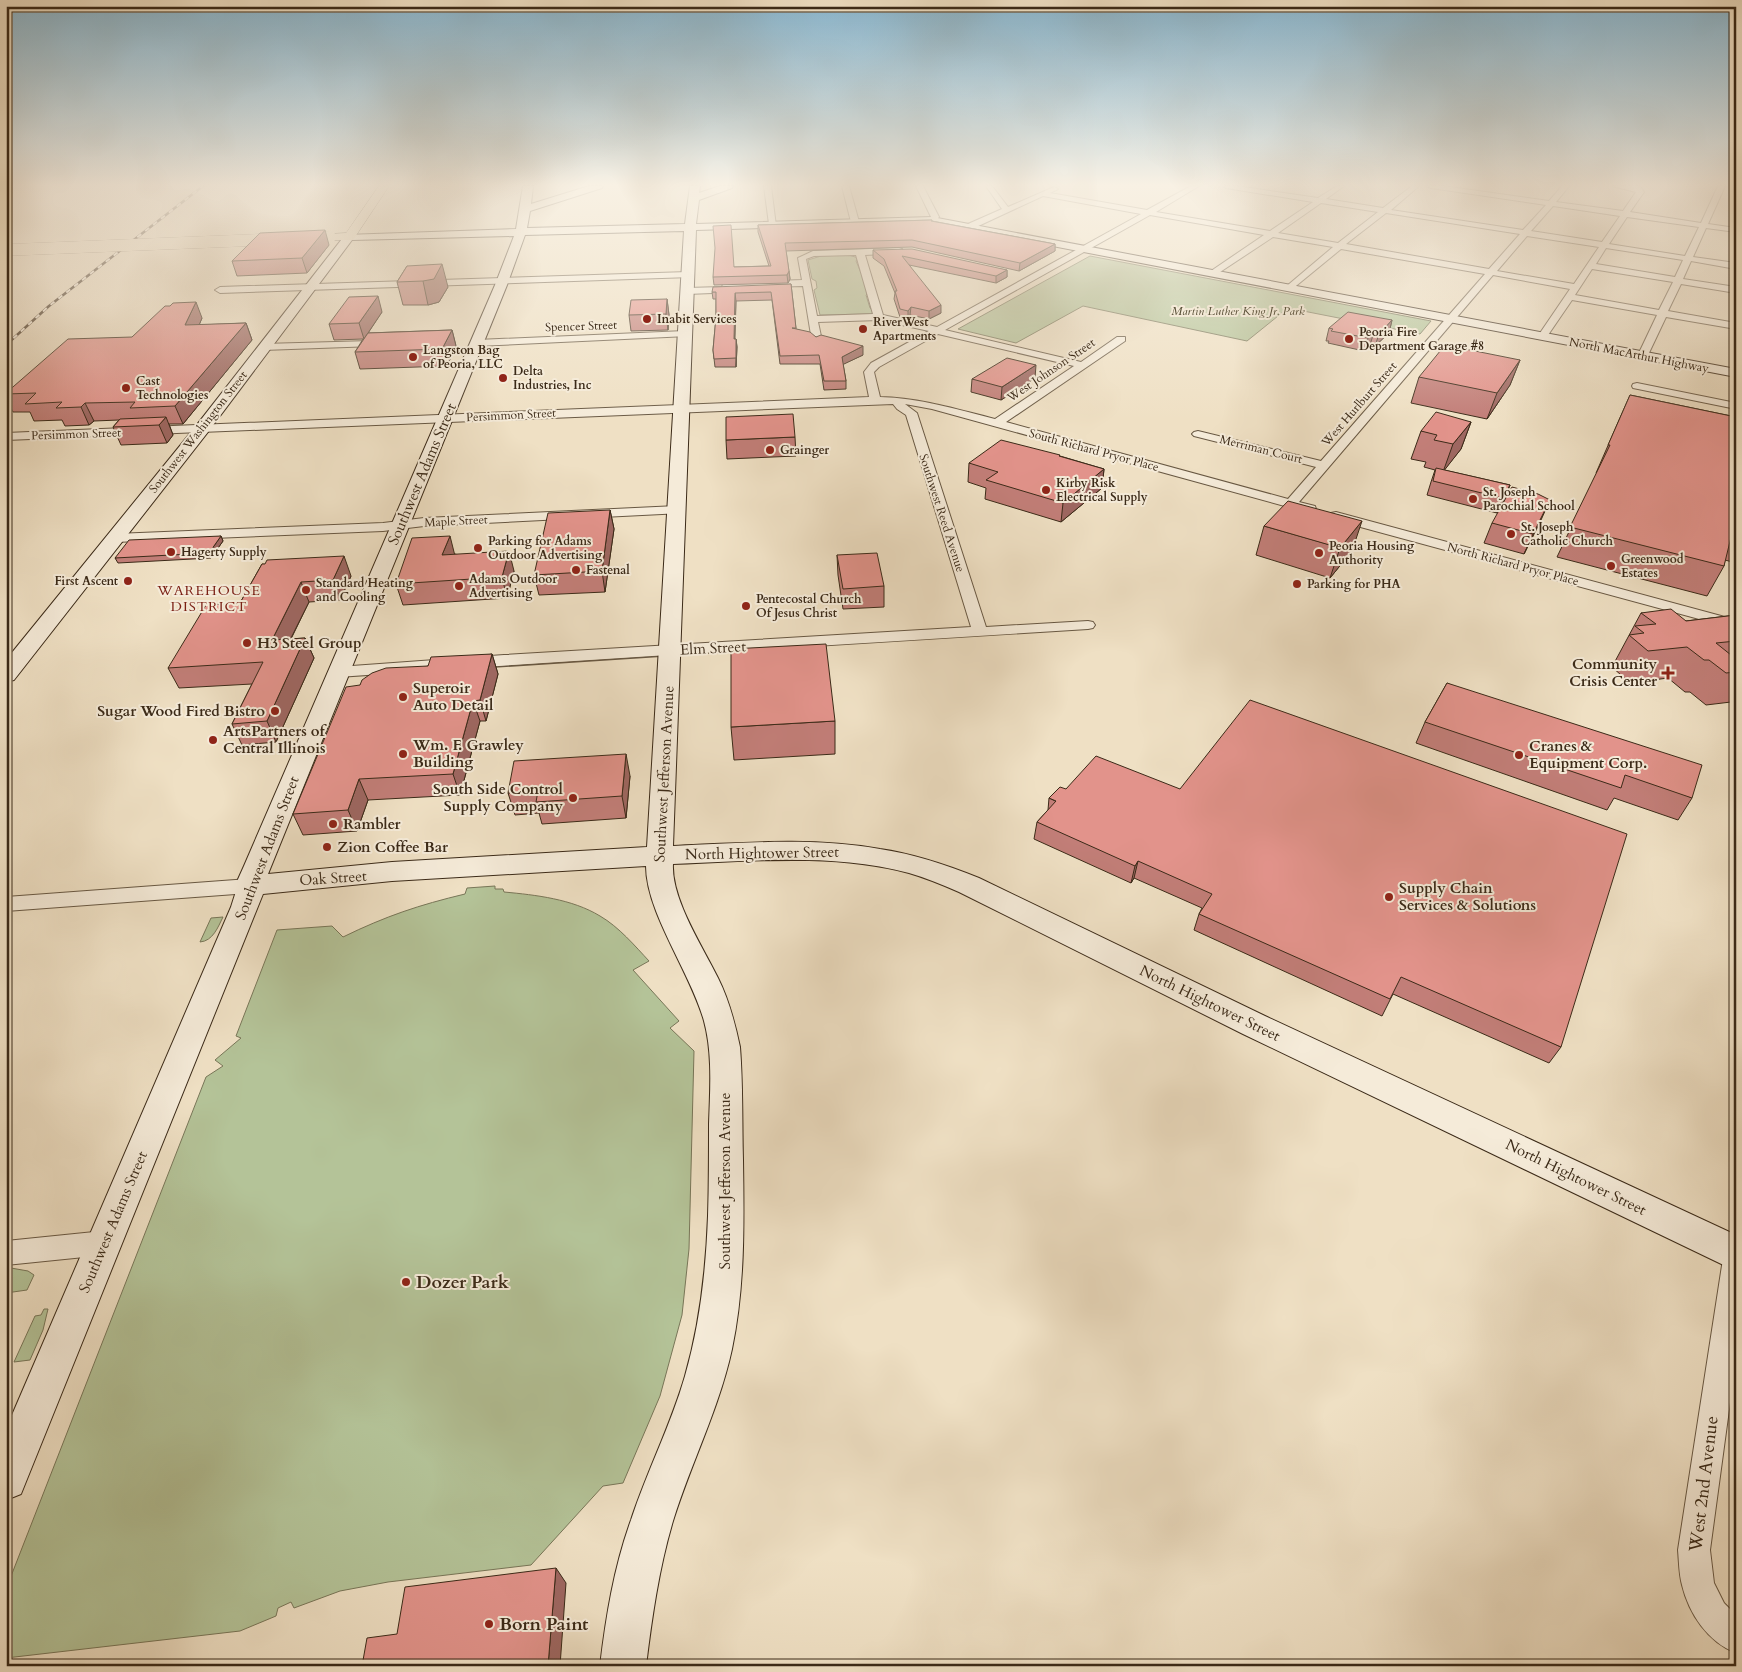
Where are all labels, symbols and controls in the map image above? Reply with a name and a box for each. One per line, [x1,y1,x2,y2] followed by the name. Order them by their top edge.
[1171,303,1305,319] park label: Martin Luther King Jr. Park
[657,311,737,327] place label: Inabit Services
[641,313,653,325] marker: Inabit Services
[873,314,936,344] place label: RiverWest Apartments
[545,317,617,335] street label: Spencer Street
[857,323,869,335] marker: RiverWest Apartments
[1359,324,1484,354] place label: Peoria Fire Department Garage #8
[1343,333,1355,345] marker: Peoria Fire Department Garage #8
[1003,334,1098,406] street label: West Johnson Street
[1568,334,1711,377] street label: North MacArthur Highway
[423,342,503,372] place label: Langston Bag of Peoria, LLC
[407,351,419,363] marker: Langston Bag of Peoria, LLC
[1317,358,1400,450] street label: West Hurlburt Street
[513,363,592,393] place label: Delta Industries, Inc
[145,368,251,496] street label: Southwest Washington Street
[497,372,509,384] marker: Delta Industries, Inc
[136,373,208,403] place label: Cast Technologies
[120,382,132,394] marker: Cast Technologies
[383,400,461,548] street label: Southwest Adams Street
[466,405,557,425] street label: Persimmon Street
[31,424,121,444] street label: Persimmon Street
[1027,425,1161,475] street label: South Richard Pryor Place
[1218,431,1304,467] street label: Merriman Court
[780,442,829,458] place label: Grainger
[764,444,776,456] marker: Grainger
[915,452,969,574] street label: Southwest Reed Avenue
[1056,475,1148,505] place label: Kirby Risk Electrical Supply
[1040,484,1052,496] marker: Kirby Risk Electrical Supply
[1483,484,1575,514] place label: St. Joseph Parochial School
[1467,493,1479,505] marker: St. Joseph Parochial School
[424,511,488,531] street label: Maple Street
[1521,519,1613,549] place label: St. Joseph Catholic Church
[1505,528,1517,540] marker: St. Joseph Catholic Church
[488,533,603,563] place label: Parking for Adams Outdoor Advertising
[1329,538,1415,568] place label: Peoria Housing Authority
[1445,539,1581,589] street label: North Richard Pryor Place
[472,542,484,554] marker: Parking for Adams Outdoor Advertising
[181,544,267,560] place label: Hagerty Supply
[165,546,177,558] marker: Hagerty Supply
[1313,547,1325,559] marker: Peoria Housing Authority
[1621,551,1684,581] place label: Greenwood Estates
[1605,560,1617,572] marker: Greenwood Estates
[586,562,630,578] place label: Fastenal
[570,564,582,576] marker: Fastenal
[469,571,557,601] place label: Adams Outdoor Advertising
[55,573,119,589] place label: First Ascent
[122,575,134,587] marker: First Ascent
[316,575,414,605] place label: Standard Heating and Cooling
[1307,576,1400,592] place label: Parking for PHA
[1291,578,1303,590] marker: Parking for PHA
[453,580,465,592] marker: Adams Outdoor Advertising
[156,581,261,616] district label: WAREHOUSE DISTRICT
[300,584,312,596] marker: Standard Heating and Cooling
[756,591,862,621] place label: Pentecostal Church Of Jesus Christ
[740,600,752,612] marker: Pentecostal Church Of Jesus Christ
[257,633,362,653] place label: H3 Steel Group
[680,636,747,660] street label: Elm Street
[241,637,253,649] marker: H3 Steel Group
[1569,654,1658,691] place label: Community Crisis Center
[1661,666,1675,680] marker: Community Crisis Center
[413,678,494,715] place label: Superoir Auto Detail
[649,685,679,863] street label: Southwest Jefferson Avenue
[397,691,409,703] marker: Superoir Auto Detail
[97,701,265,721] place label: Sugar Wood Fired Bistro
[269,705,281,717] marker: Sugar Wood Fired Bistro
[223,721,328,758] place label: ArtsPartners of Central Illinois
[207,734,219,746] marker: ArtsPartners of Central Illinois
[412,735,524,772] place label: Wm. F. Grawley Building
[1529,736,1647,773] place label: Cranes & Equipment Corp.
[397,748,409,760] marker: Wm. F. Grawley Building
[1513,749,1525,761] marker: Cranes & Equipment Corp.
[230,773,304,923] street label: Southwest Adams Street
[433,779,564,816] place label: South Side Control Supply Company
[567,792,579,804] marker: South Side Control Supply Company
[343,814,402,834] place label: Rambler
[327,818,339,830] marker: Rambler
[337,837,449,857] place label: Zion Coffee Bar
[321,841,333,853] marker: Zion Coffee Bar
[685,842,839,864] street label: North Hightower Street
[299,866,368,890] street label: Oak Street
[1399,878,1536,915] place label: Supply Chain Services & Solutions
[1383,891,1395,903] marker: Supply Chain Services & Solutions
[1136,960,1284,1046] street label: North Hightower Street
[715,1092,735,1269] street label: Southwest Jefferson Avenue
[1502,1134,1650,1220] street label: North Hightower Street
[74,1148,152,1296] street label: Southwest Adams Street
[416,1270,510,1295] place label: Dozer Park
[400,1276,412,1288] marker: Dozer Park
[1683,1415,1725,1554] street label: West 2nd Avenue
[499,1612,589,1637] place label: Born Paint
[483,1618,495,1630] marker: Born Paint

